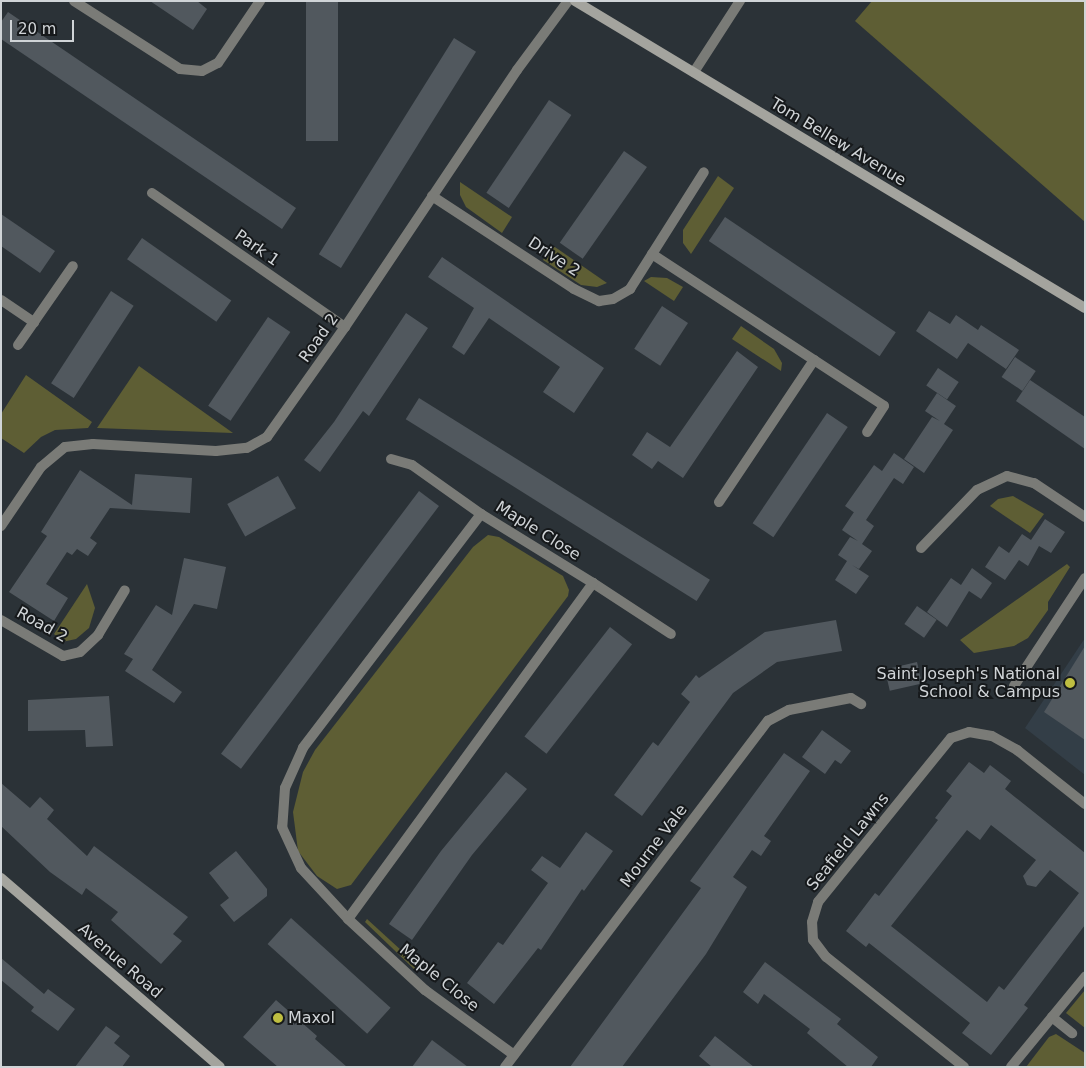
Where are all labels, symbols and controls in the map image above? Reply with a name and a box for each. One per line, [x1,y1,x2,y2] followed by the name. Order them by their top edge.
[12,10,76,42] scale bar
[18,20,56,38] text: 20 m
[767,94,909,190] street label: Tom Bellew Avenue
[231,226,283,270] street label: Park 1
[524,233,584,281] street label: Drive 2
[295,310,343,366] street label: Road 2
[492,497,584,565] street label: Maple Close
[13,603,71,647] street label: Road 2
[877,664,1060,702] place label: Saint Joseph's National School & Campus
[1064,677,1076,689] marker: Saint Joseph's National School & Campus
[803,789,893,895] street label: Seafield Lawns
[617,801,691,891] street label: Mourne Vale
[74,919,166,1003] street label: Avenue Road
[395,940,483,1016] street label: Maple Close
[288,1008,335,1028] place label: Maxol
[272,1012,284,1024] marker: Maxol

